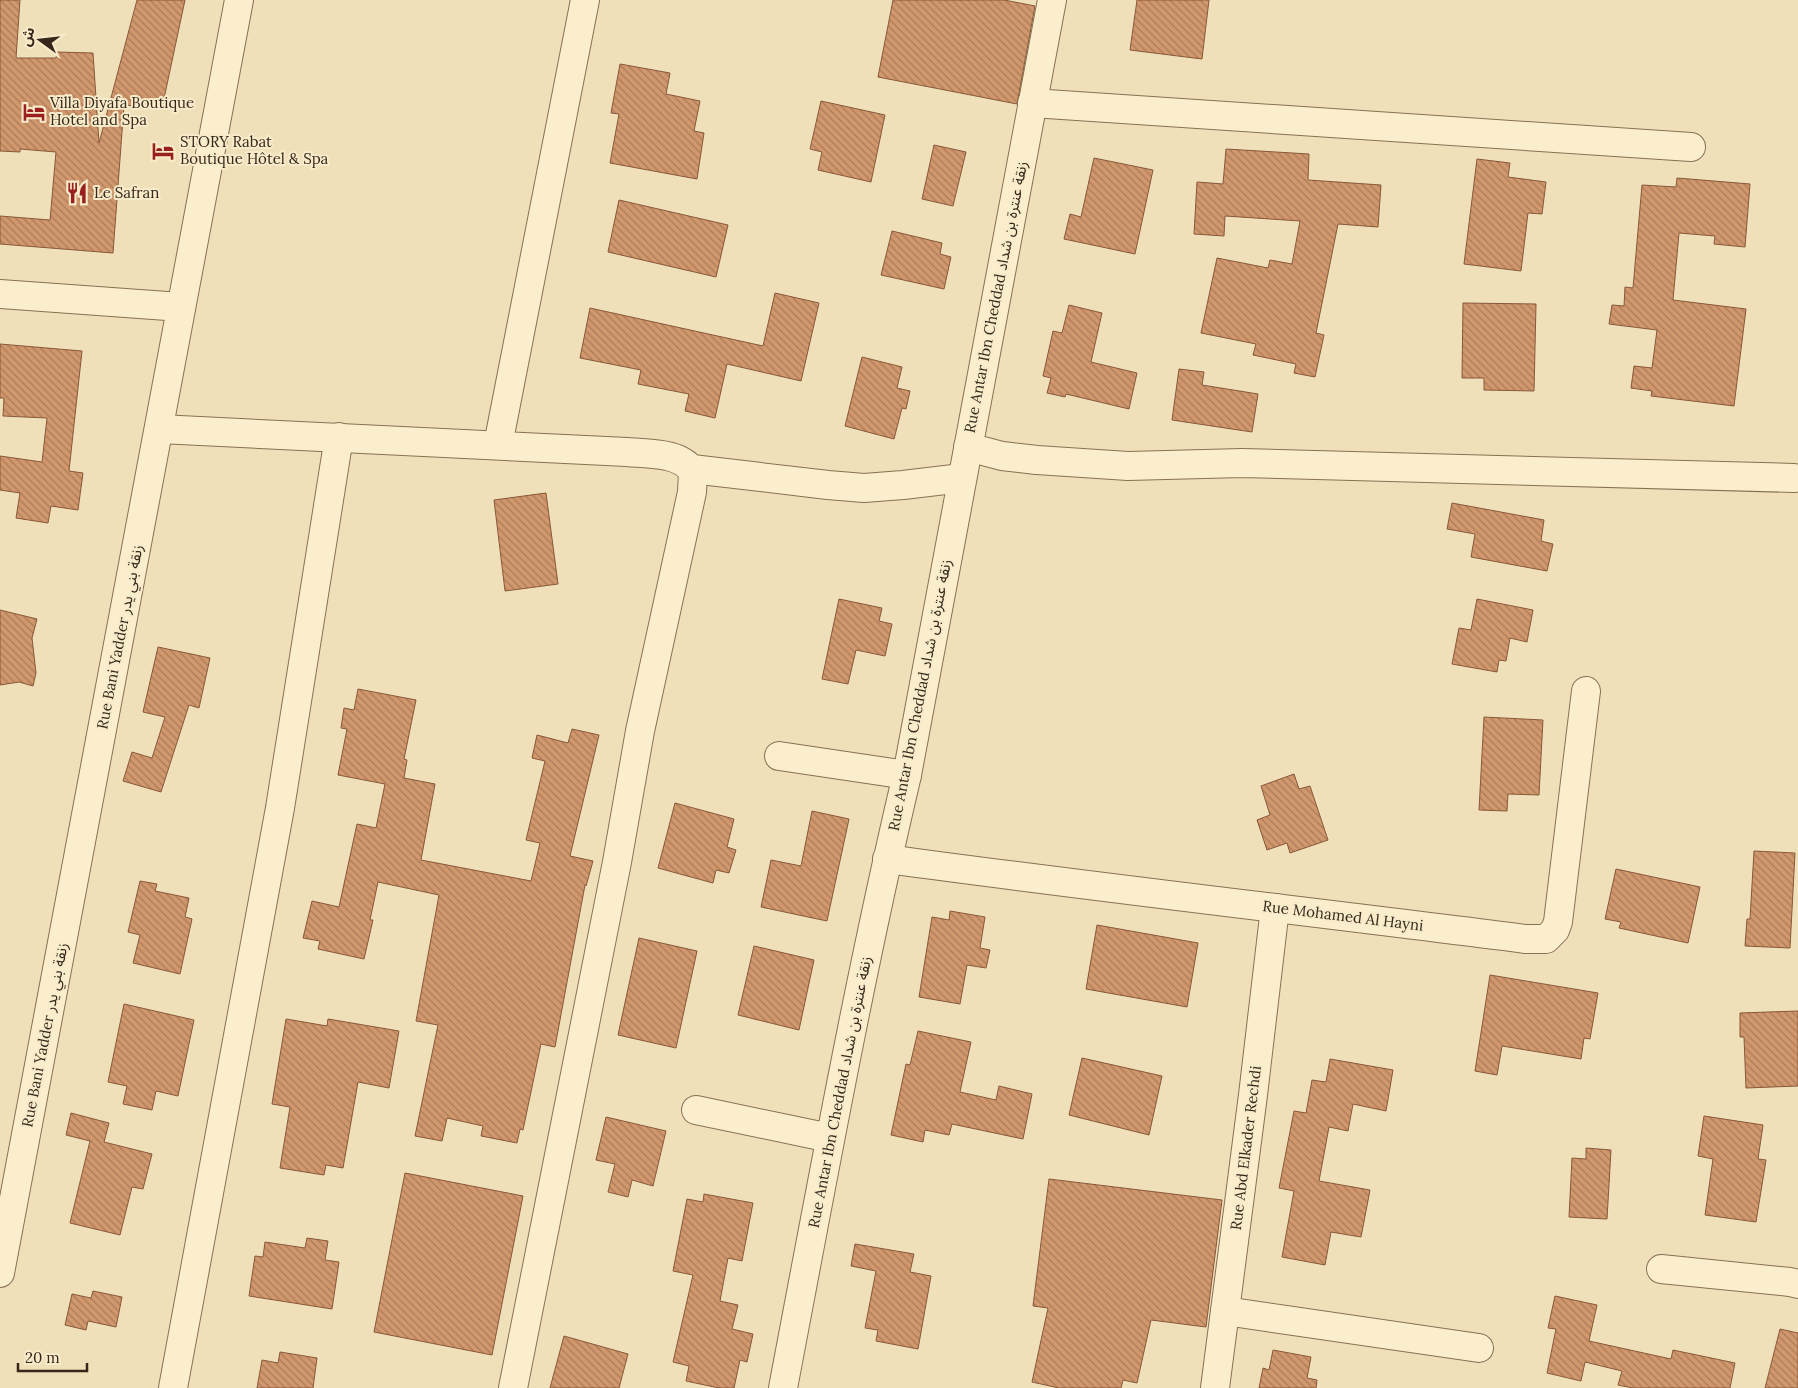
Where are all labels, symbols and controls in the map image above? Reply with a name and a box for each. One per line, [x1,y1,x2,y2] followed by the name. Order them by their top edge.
[15,15,65,65] north arrow
[16,25,39,48] text: ش
[49,93,194,129] place label: Villa Diyafa Boutique Hotel and Spa
[21,99,47,125] hotel icon: Villa Diyafa Boutique Hotel and Spa
[180,132,329,168] place label: STORY Rabat Boutique Hôtel & Spa
[150,138,176,164] hotel icon: STORY Rabat Boutique Hôtel & Spa
[960,159,1031,434] street label: Rue Antar Ibn Cheddad زنقة عنترة بن شداد
[64,180,90,206] restaurant icon: Le Safran
[94,183,159,202] place label: Le Safran
[92,543,149,731] street label: Rue Bani Yadder زنقة بني يدر
[884,557,955,832] street label: Rue Antar Ibn Cheddad زنقة عنترة بن شداد
[1262,896,1425,935] street label: Rue Mohamed Al Hayni
[17,941,74,1129] street label: Rue Bani Yadder زنقة بني يدر
[804,954,875,1229] street label: Rue Antar Ibn Cheddad زنقة عنترة بن شداد
[1226,1065,1265,1231] street label: Rue Abd Elkader Rechdi
[18,1340,86,1372] scale bar
[25,1348,60,1367] text: 20 m

